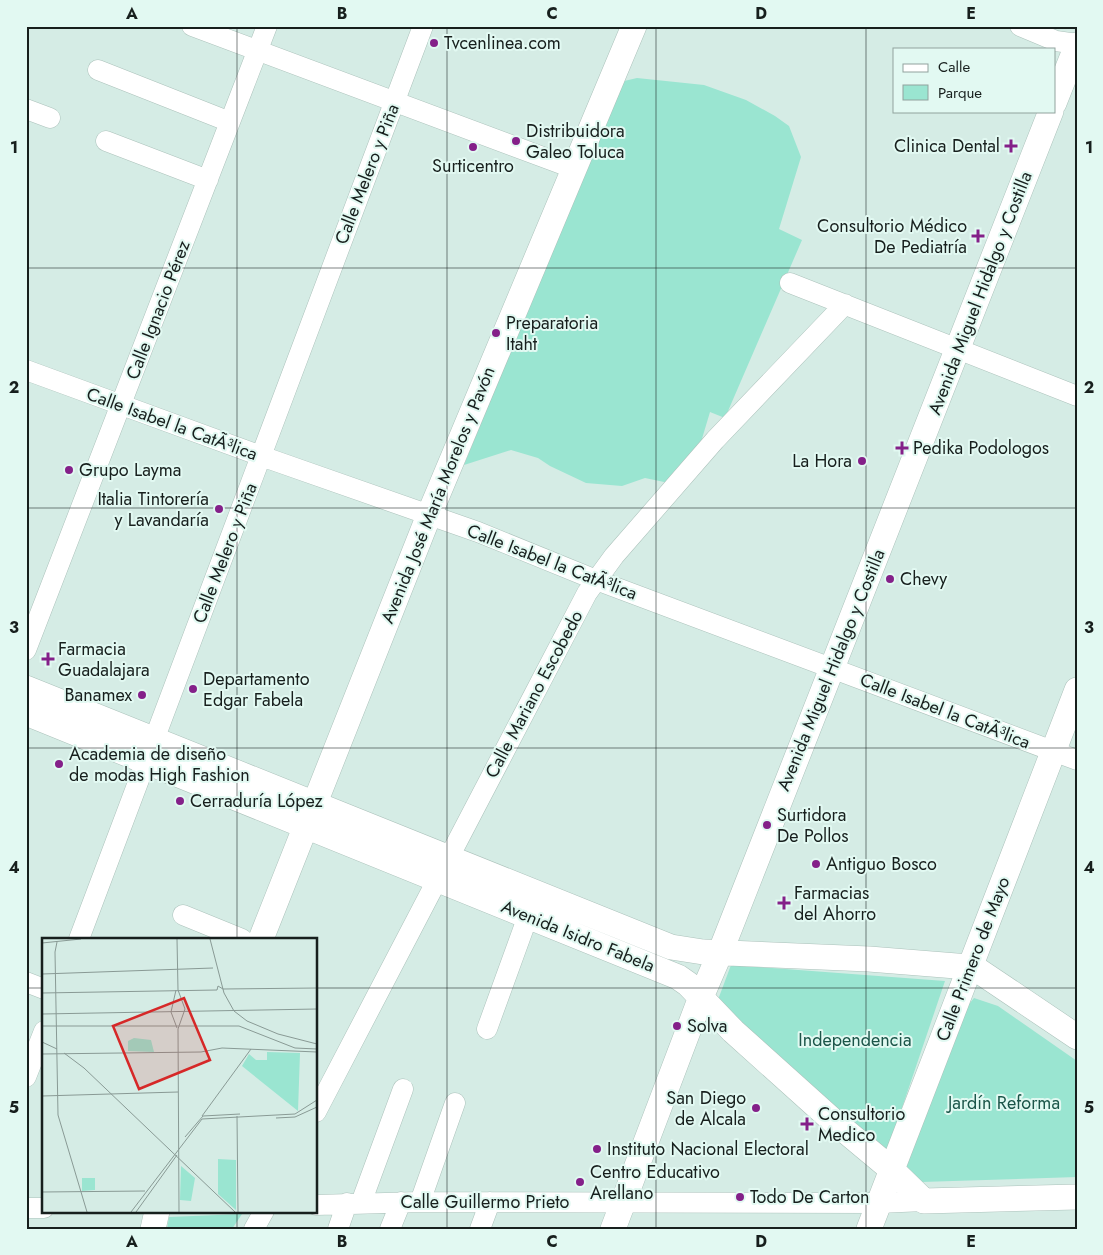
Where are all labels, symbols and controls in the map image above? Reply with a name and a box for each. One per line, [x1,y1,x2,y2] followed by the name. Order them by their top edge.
[125,2,138,25] text: A
[337,2,347,25] text: B
[546,2,558,25] text: C
[755,2,767,25] text: D
[966,2,976,25] text: E
[444,30,561,56] place label: Tvcenlinea.com
[428,37,440,49] marker: Tvcenlinea.com
[893,48,1056,112] legend
[938,56,970,78] text: Calle
[938,82,982,104] text: Parque
[328,100,406,248] street label: Calle Melero y Piña
[526,118,625,165] place label: Distribuidora Galeo Toluca
[894,133,1000,159] place label: Clinica Dental
[510,135,522,147] marker: Distribuidora Galeo Toluca
[10,136,18,159] text: 1
[1085,136,1093,159] text: 1
[1004,139,1018,153] marker: Clinica Dental
[467,141,479,153] marker: Surticentro
[432,153,514,179] place label: Surticentro
[921,167,1039,419] street label: Avenida Miguel Hidalgo y Costilla
[817,213,967,260] place label: Consultorio Médico De Pediatría
[971,229,985,243] marker: Consultorio Médico De Pediatría
[120,236,197,383] street label: Calle Ignacio Pérez
[506,310,598,357] place label: Preparatoria Itaht
[490,327,502,339] marker: Preparatoria Itaht
[374,363,502,627] street label: Avenida José María Morelos y Pavón
[9,376,19,399] text: 2
[1084,376,1094,399] text: 2
[83,381,261,467] street label: Calle Isabel la CatÃ³lica
[913,435,1049,461] place label: Pedika Podologos
[895,441,909,455] marker: Pedika Podologos
[792,448,852,474] place label: La Hora
[856,455,868,467] marker: La Hora
[79,457,181,483] place label: Grupo Layma
[63,464,75,476] marker: Grupo Layma
[186,479,264,627] street label: Calle Melero y Piña
[97,486,209,533] place label: Italia Tintorería y Lavandaría
[213,503,225,515] marker: Italia Tintorería y Lavandaría
[463,518,641,606] street label: Calle Isabel la CatÃ³lica
[770,545,892,795] street label: Avenida Miguel Hidalgo y Costilla
[900,566,947,592] place label: Chevy
[884,573,896,585] marker: Chevy
[479,605,589,782] street label: Calle Mariano Escobedo
[9,616,19,639] text: 3
[1084,616,1094,639] text: 3
[58,636,150,683] place label: Farmacia Guadalajara
[42,653,54,665] marker: Farmacia Guadalajara
[203,666,310,713] place label: Departamento Edgar Fabela
[856,667,1034,755] street label: Calle Isabel la CatÃ³lica
[65,682,132,708] place label: Banamex
[187,683,199,695] marker: Departamento Edgar Fabela
[136,689,148,701] marker: Banamex
[69,741,250,788] place label: Academia de diseño de modas High Fashion
[53,758,65,770] marker: Academia de diseño de modas High Fashion
[190,788,323,814] place label: Cerraduría López
[174,795,186,807] marker: Cerraduría López
[777,802,848,849] place label: Surtidora De Pollos
[761,819,773,831] marker: Surtidora De Pollos
[826,851,937,877] place label: Antiguo Bosco
[8,856,20,879] text: 4
[1083,856,1095,879] text: 4
[810,858,822,870] marker: Antiguo Bosco
[930,873,1016,1045] street label: Calle Primero de Mayo
[794,880,876,927] place label: Farmacias del Ahorro
[497,893,659,979] street label: Avenida Isidro Fabela
[778,897,790,909] marker: Farmacias del Ahorro
[42,938,318,1212] inset map
[687,1013,727,1039] place label: Solva
[671,1020,683,1032] marker: Solva
[798,1027,912,1053] park label: Independencia
[666,1085,746,1132] place label: San Diego de Alcala
[946,1090,1060,1116] park label: Jardín Reforma
[9,1096,19,1119] text: 5
[1084,1096,1094,1119] text: 5
[818,1101,905,1148] place label: Consultorio Medico
[750,1102,762,1114] marker: San Diego de Alcala
[800,1117,814,1131] marker: Consultorio Medico
[607,1136,809,1162] place label: Instituto Nacional Electoral
[591,1143,603,1155] marker: Instituto Nacional Electoral
[590,1159,720,1206] place label: Centro Educativo Arellano
[574,1176,586,1188] marker: Centro Educativo Arellano
[750,1184,870,1210] place label: Todo De Carton
[401,1189,570,1215] street label: Calle Guillermo Prieto
[734,1191,746,1203] marker: Todo De Carton
[125,1230,138,1253] text: A
[337,1230,347,1253] text: B
[546,1230,558,1253] text: C
[755,1230,767,1253] text: D
[966,1230,976,1253] text: E

